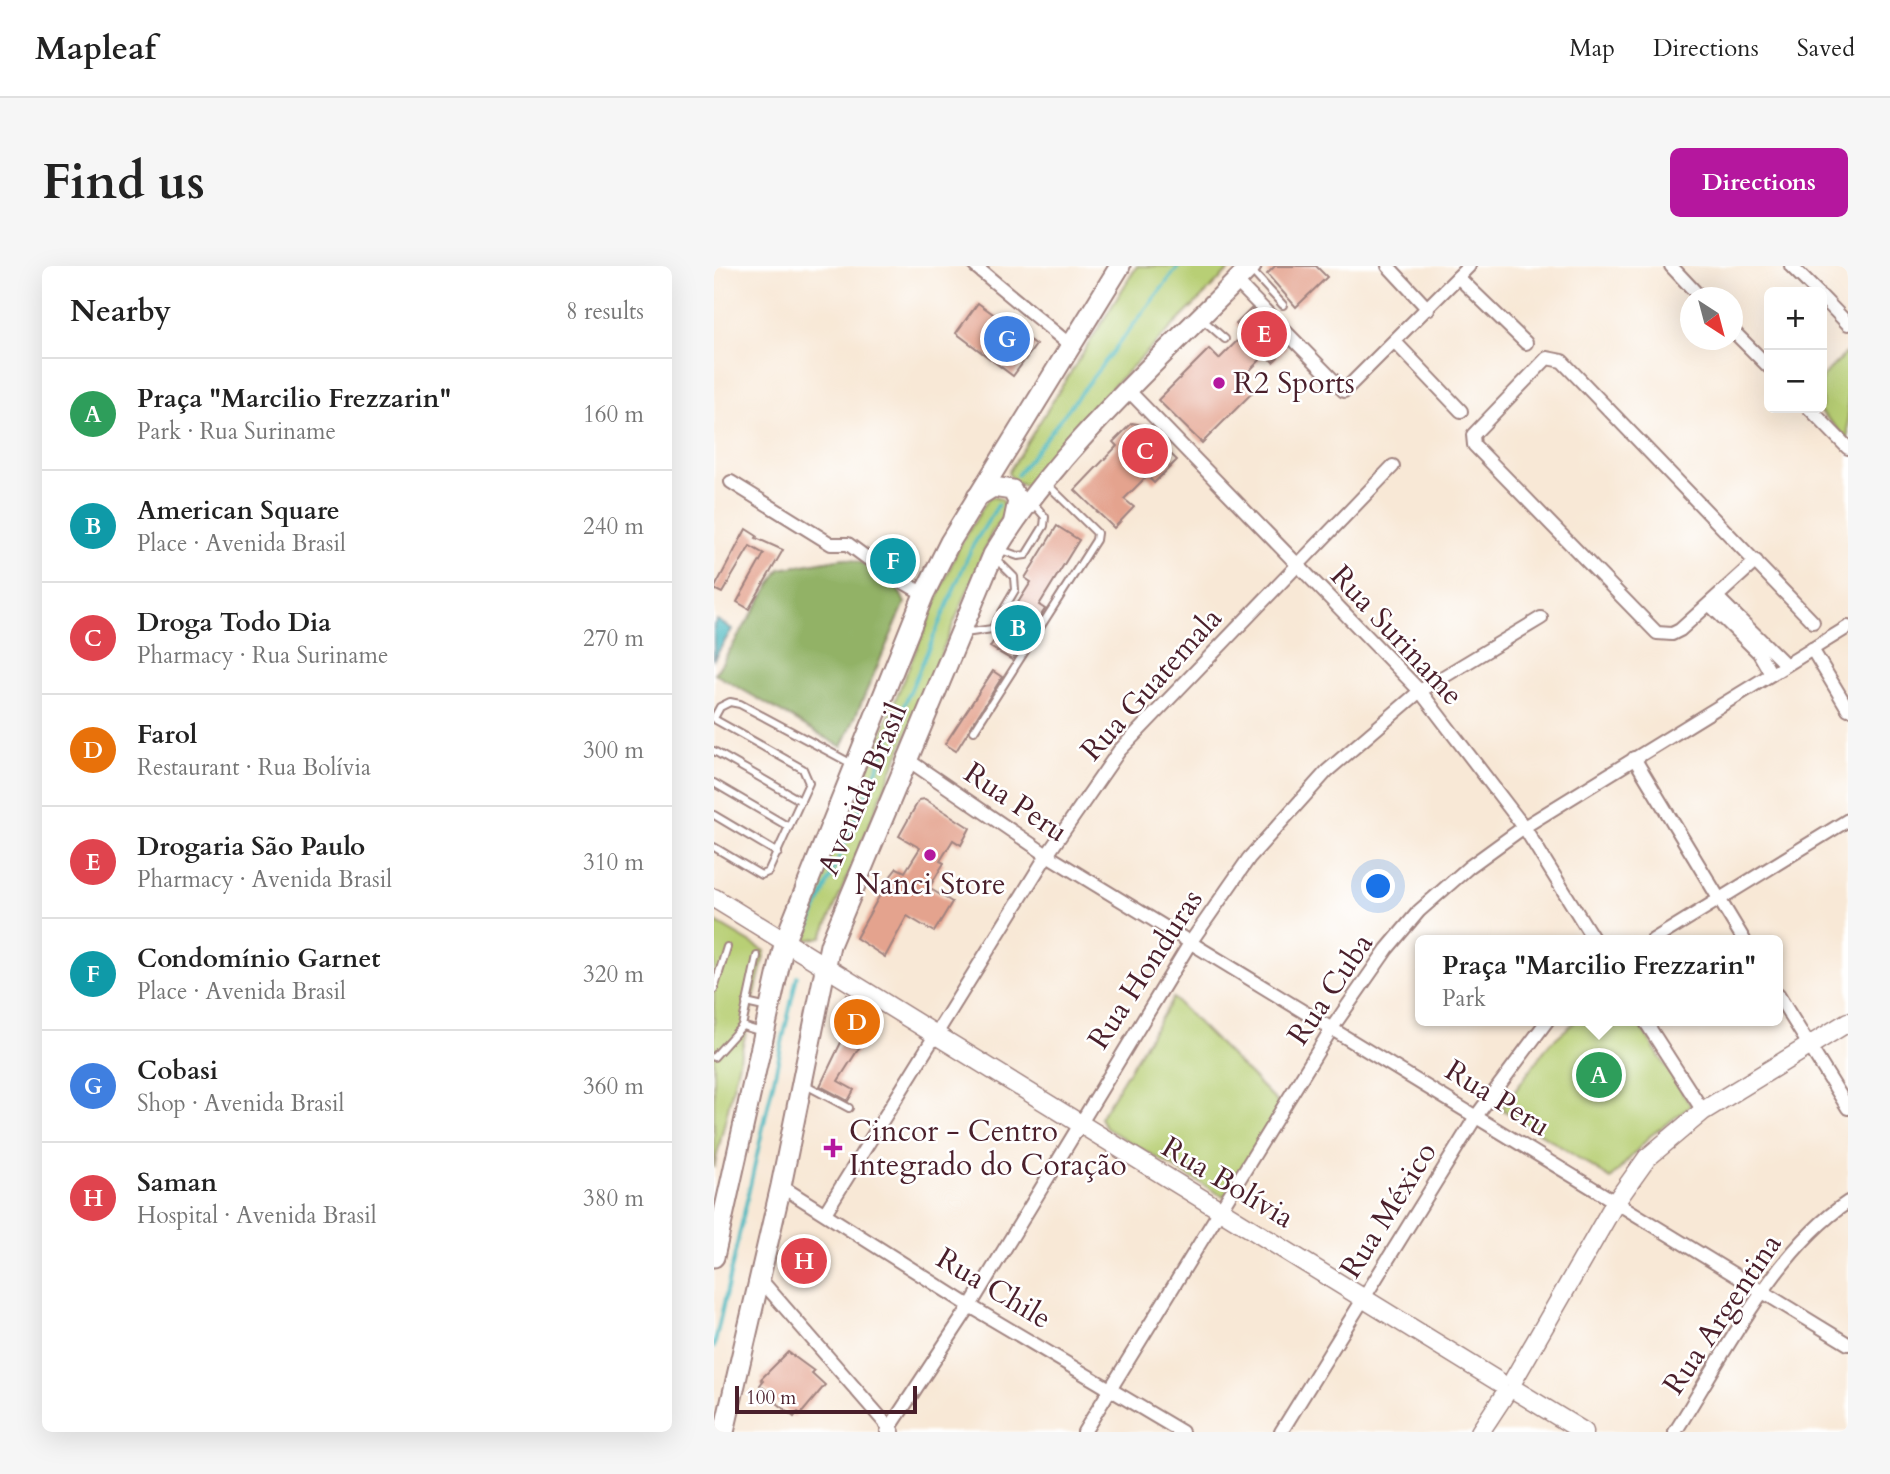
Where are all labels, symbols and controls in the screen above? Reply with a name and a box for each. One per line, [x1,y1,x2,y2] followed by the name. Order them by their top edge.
[35,26,156,71] text: Mapleaf
[1569,32,1615,65] text: Map
[1653,32,1759,65] text: Directions
[1797,32,1855,65] text: Saved
[1670,148,1848,217] button: Directions
[42,149,205,216] text: Find us
[1680,287,1743,350] north arrow
[1764,287,1827,413] map controls
[1764,287,1827,350] button: +
[70,291,171,332] text: Nearby
[566,296,644,327] text: 8 results
[1241,308,1287,360] pin: E
[984,313,1030,365] pin: G
[1764,350,1827,413] button: −
[1233,363,1355,404] place label: R2 Sports
[1211,375,1227,391] marker: R2 Sports
[137,381,451,416] text: Praça "Marcilio Frezzarin"
[84,399,102,430] text: A
[583,399,644,430] text: 160 m
[137,416,336,447] text: Park · Rua Suriname
[1122,425,1168,477] pin: C
[137,493,340,528] text: American Square
[85,511,101,542] text: B
[583,511,644,542] text: 240 m
[137,528,346,559] text: Place · Avenida Brasil
[870,535,916,587] pin: F
[1321,556,1472,714] street label: Rua Suriname
[1071,599,1231,770] street label: Rua Guatemala
[995,602,1041,654] pin: B
[137,605,331,640] text: Droga Todo Dia
[84,623,102,654] text: C
[583,623,644,654] text: 270 m
[137,640,388,671] text: Pharmacy · Rua Suriname
[808,697,917,881] street label: Avenida Brasil
[137,717,197,752] text: Farol
[83,735,103,766] text: D
[583,735,644,766] text: 300 m
[137,752,371,783] text: Restaurant · Rua Bolívia
[956,753,1076,852] street label: Rua Peru
[137,829,365,864] text: Drogaria São Paulo
[86,847,100,878] text: E
[583,847,644,878] text: 310 m
[922,847,938,863] marker: Nanci Store
[137,864,392,895] text: Pharmacy · Avenida Brasil
[854,864,1006,905] place label: Nanci Store
[1361,869,1395,903] your location
[1078,881,1212,1057] street label: Rua Honduras
[1278,925,1383,1053] street label: Rua Cuba
[1415,935,1783,1026] popup
[137,941,381,976] text: Condomínio Garnet
[1442,948,1756,983] text: Praça "Marcilio Frezzarin"
[86,959,100,990] text: F
[583,959,644,990] text: 320 m
[137,976,346,1007] text: Place · Avenida Brasil
[1442,983,1486,1014] text: Park
[834,996,880,1048] pin: D
[1576,1049,1622,1101] pin: A
[1437,1050,1558,1147] street label: Rua Peru
[137,1053,218,1088] text: Cobasi
[84,1071,102,1102] text: G
[583,1071,644,1102] text: 360 m
[137,1088,344,1119] text: Shop · Avenida Brasil
[849,1111,1127,1186] place label: Cincor - Centro Integrado do Coração
[1154,1127,1302,1238] street label: Rua Bolívia
[1330,1134,1446,1286] street label: Rua México
[823,1138,843,1158] marker: Cincor - Centro Integrado do Coração
[137,1165,217,1200] text: Saman
[83,1183,103,1214] text: H
[583,1183,644,1214] text: 380 m
[137,1200,377,1231] text: Hospital · Avenida Brasil
[1653,1226,1791,1403] street label: Rua Argentina
[781,1235,827,1287] pin: H
[929,1238,1059,1339] street label: Rua Chile
[735,1383,917,1415] scale bar
[746,1385,796,1411] text: 100 m

